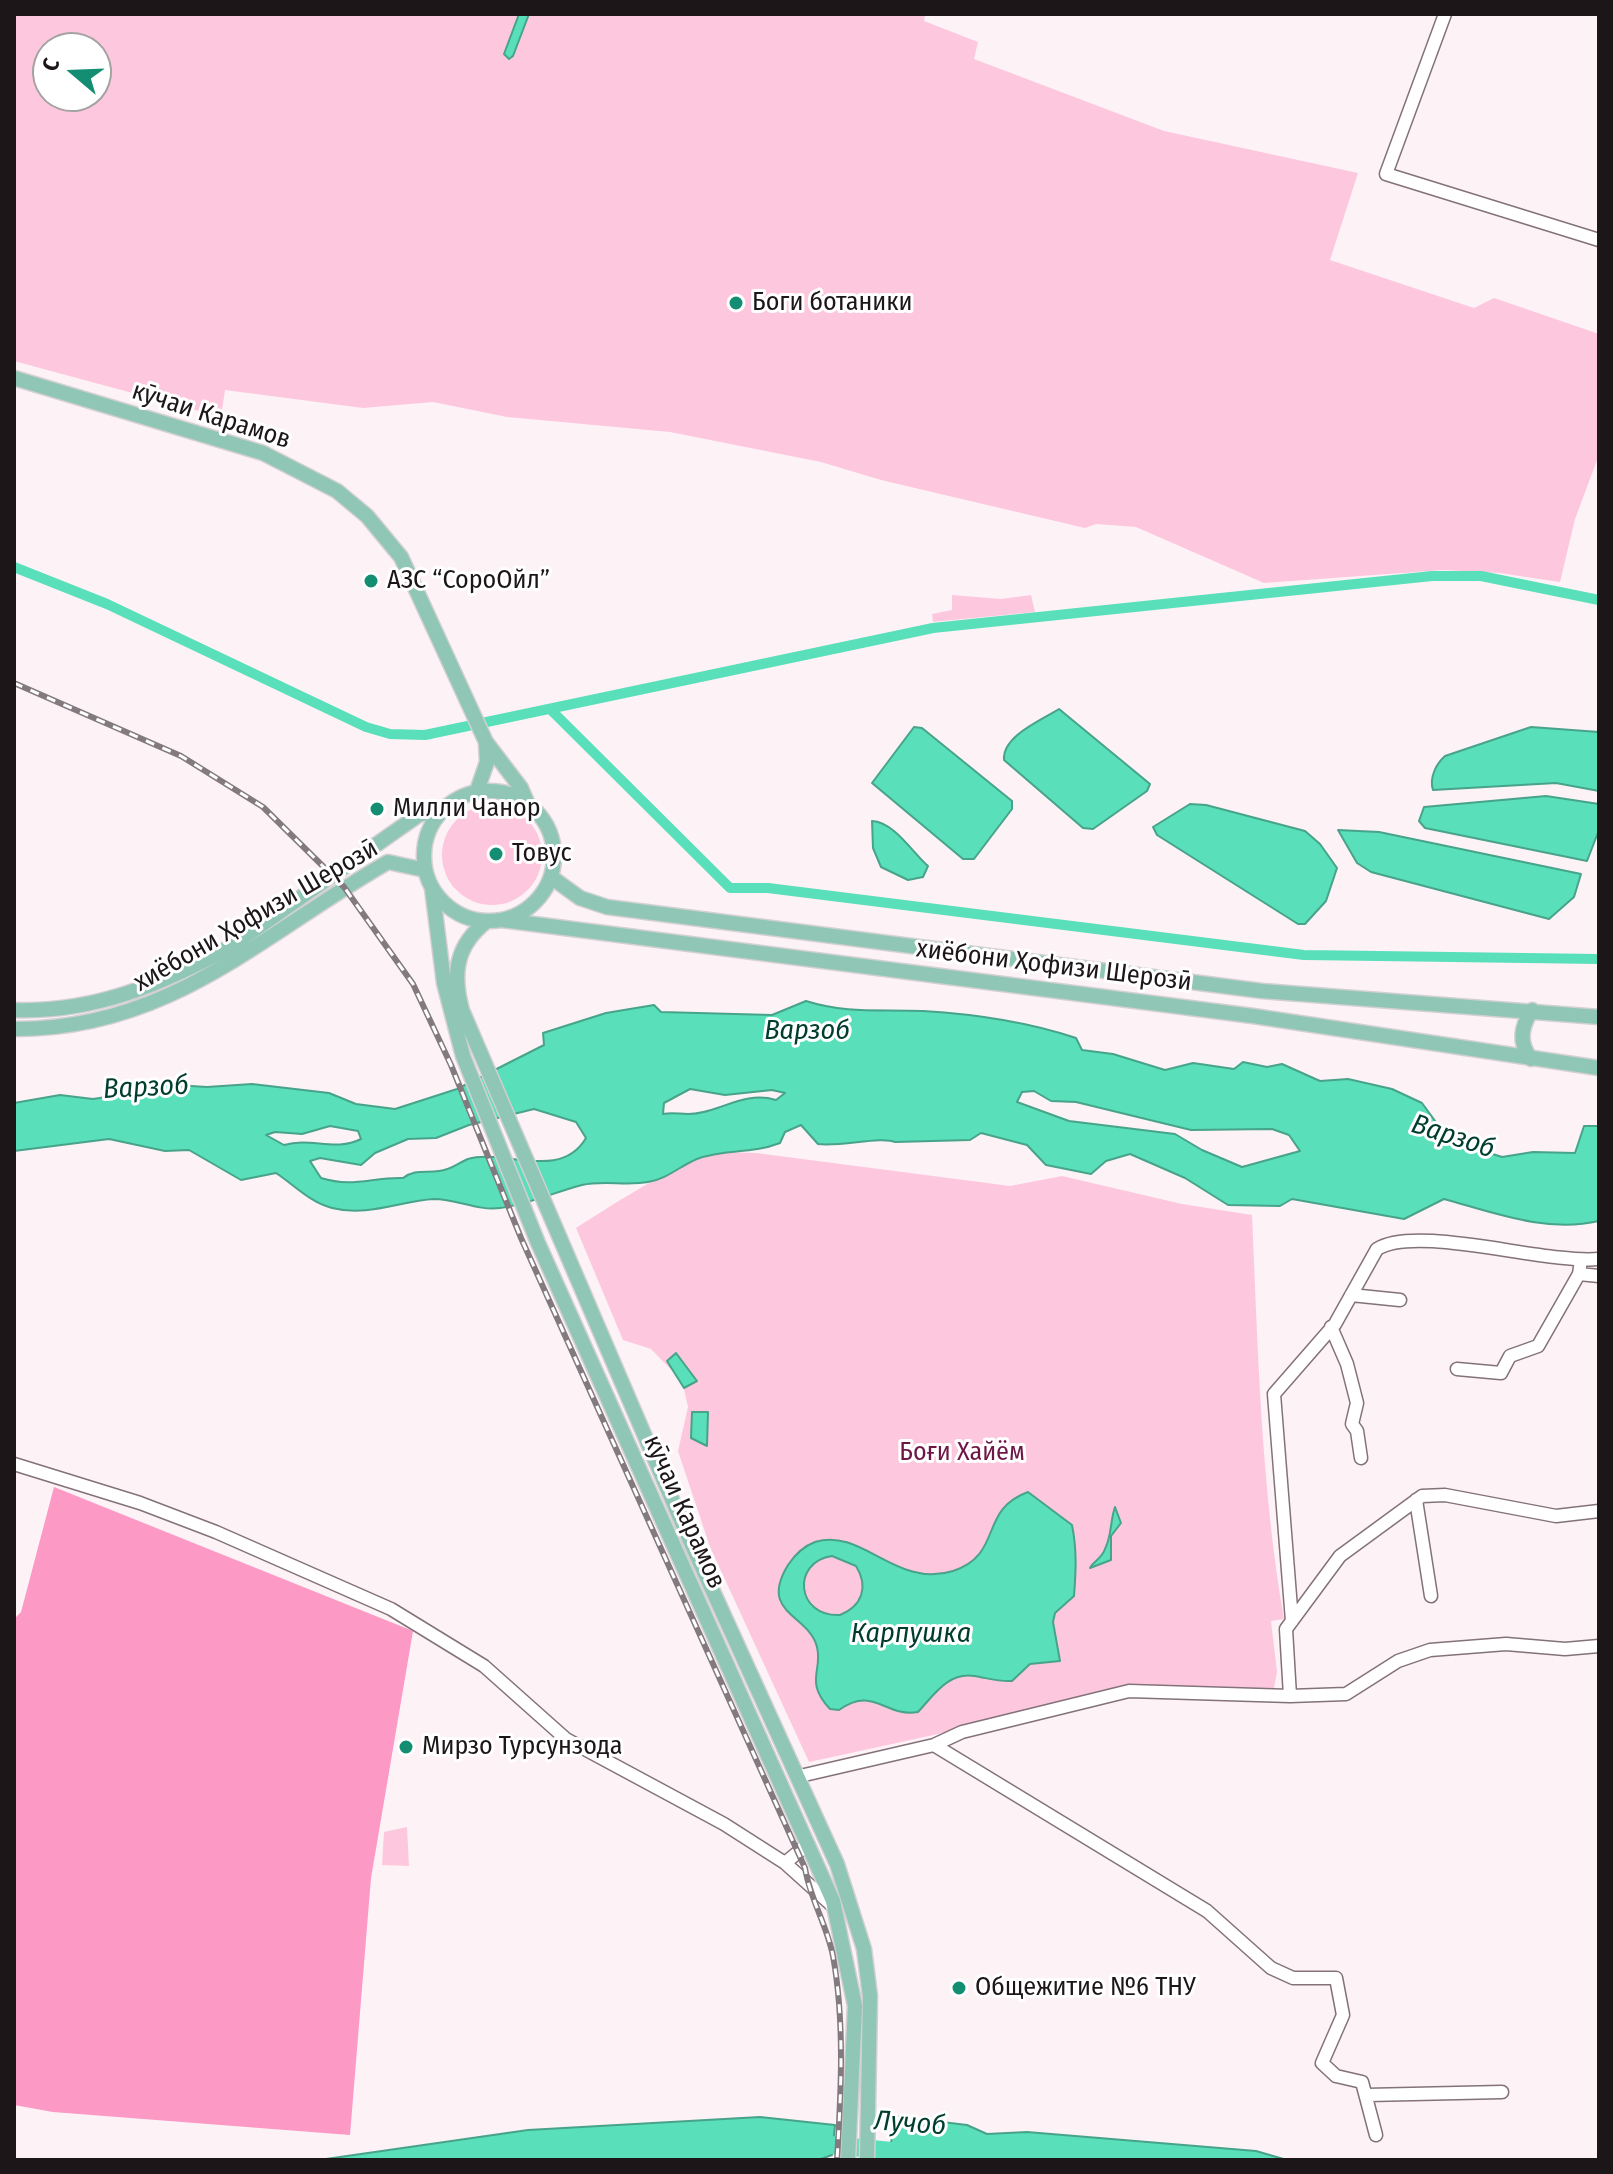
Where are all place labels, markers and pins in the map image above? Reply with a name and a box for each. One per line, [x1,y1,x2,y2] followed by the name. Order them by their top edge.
[752,287,912,319] place label: Боги ботаники
[727,294,745,312] marker: Боги ботаники
[387,565,550,597] place label: АЗС “СороОйл”
[362,572,380,590] marker: АЗС “СороОйл”
[393,793,541,825] place label: Милли Чанор
[368,800,386,818] marker: Милли Чанор
[512,838,572,870] place label: Товус
[487,845,505,863] marker: Товус
[422,1731,623,1763] place label: Мирзо Турсунзода
[397,1738,415,1756] marker: Мирзо Турсунзода
[975,1972,1196,2004] place label: Общежитие №6 ТНУ
[950,1979,968,1997] marker: Общежитие №6 ТНУ

